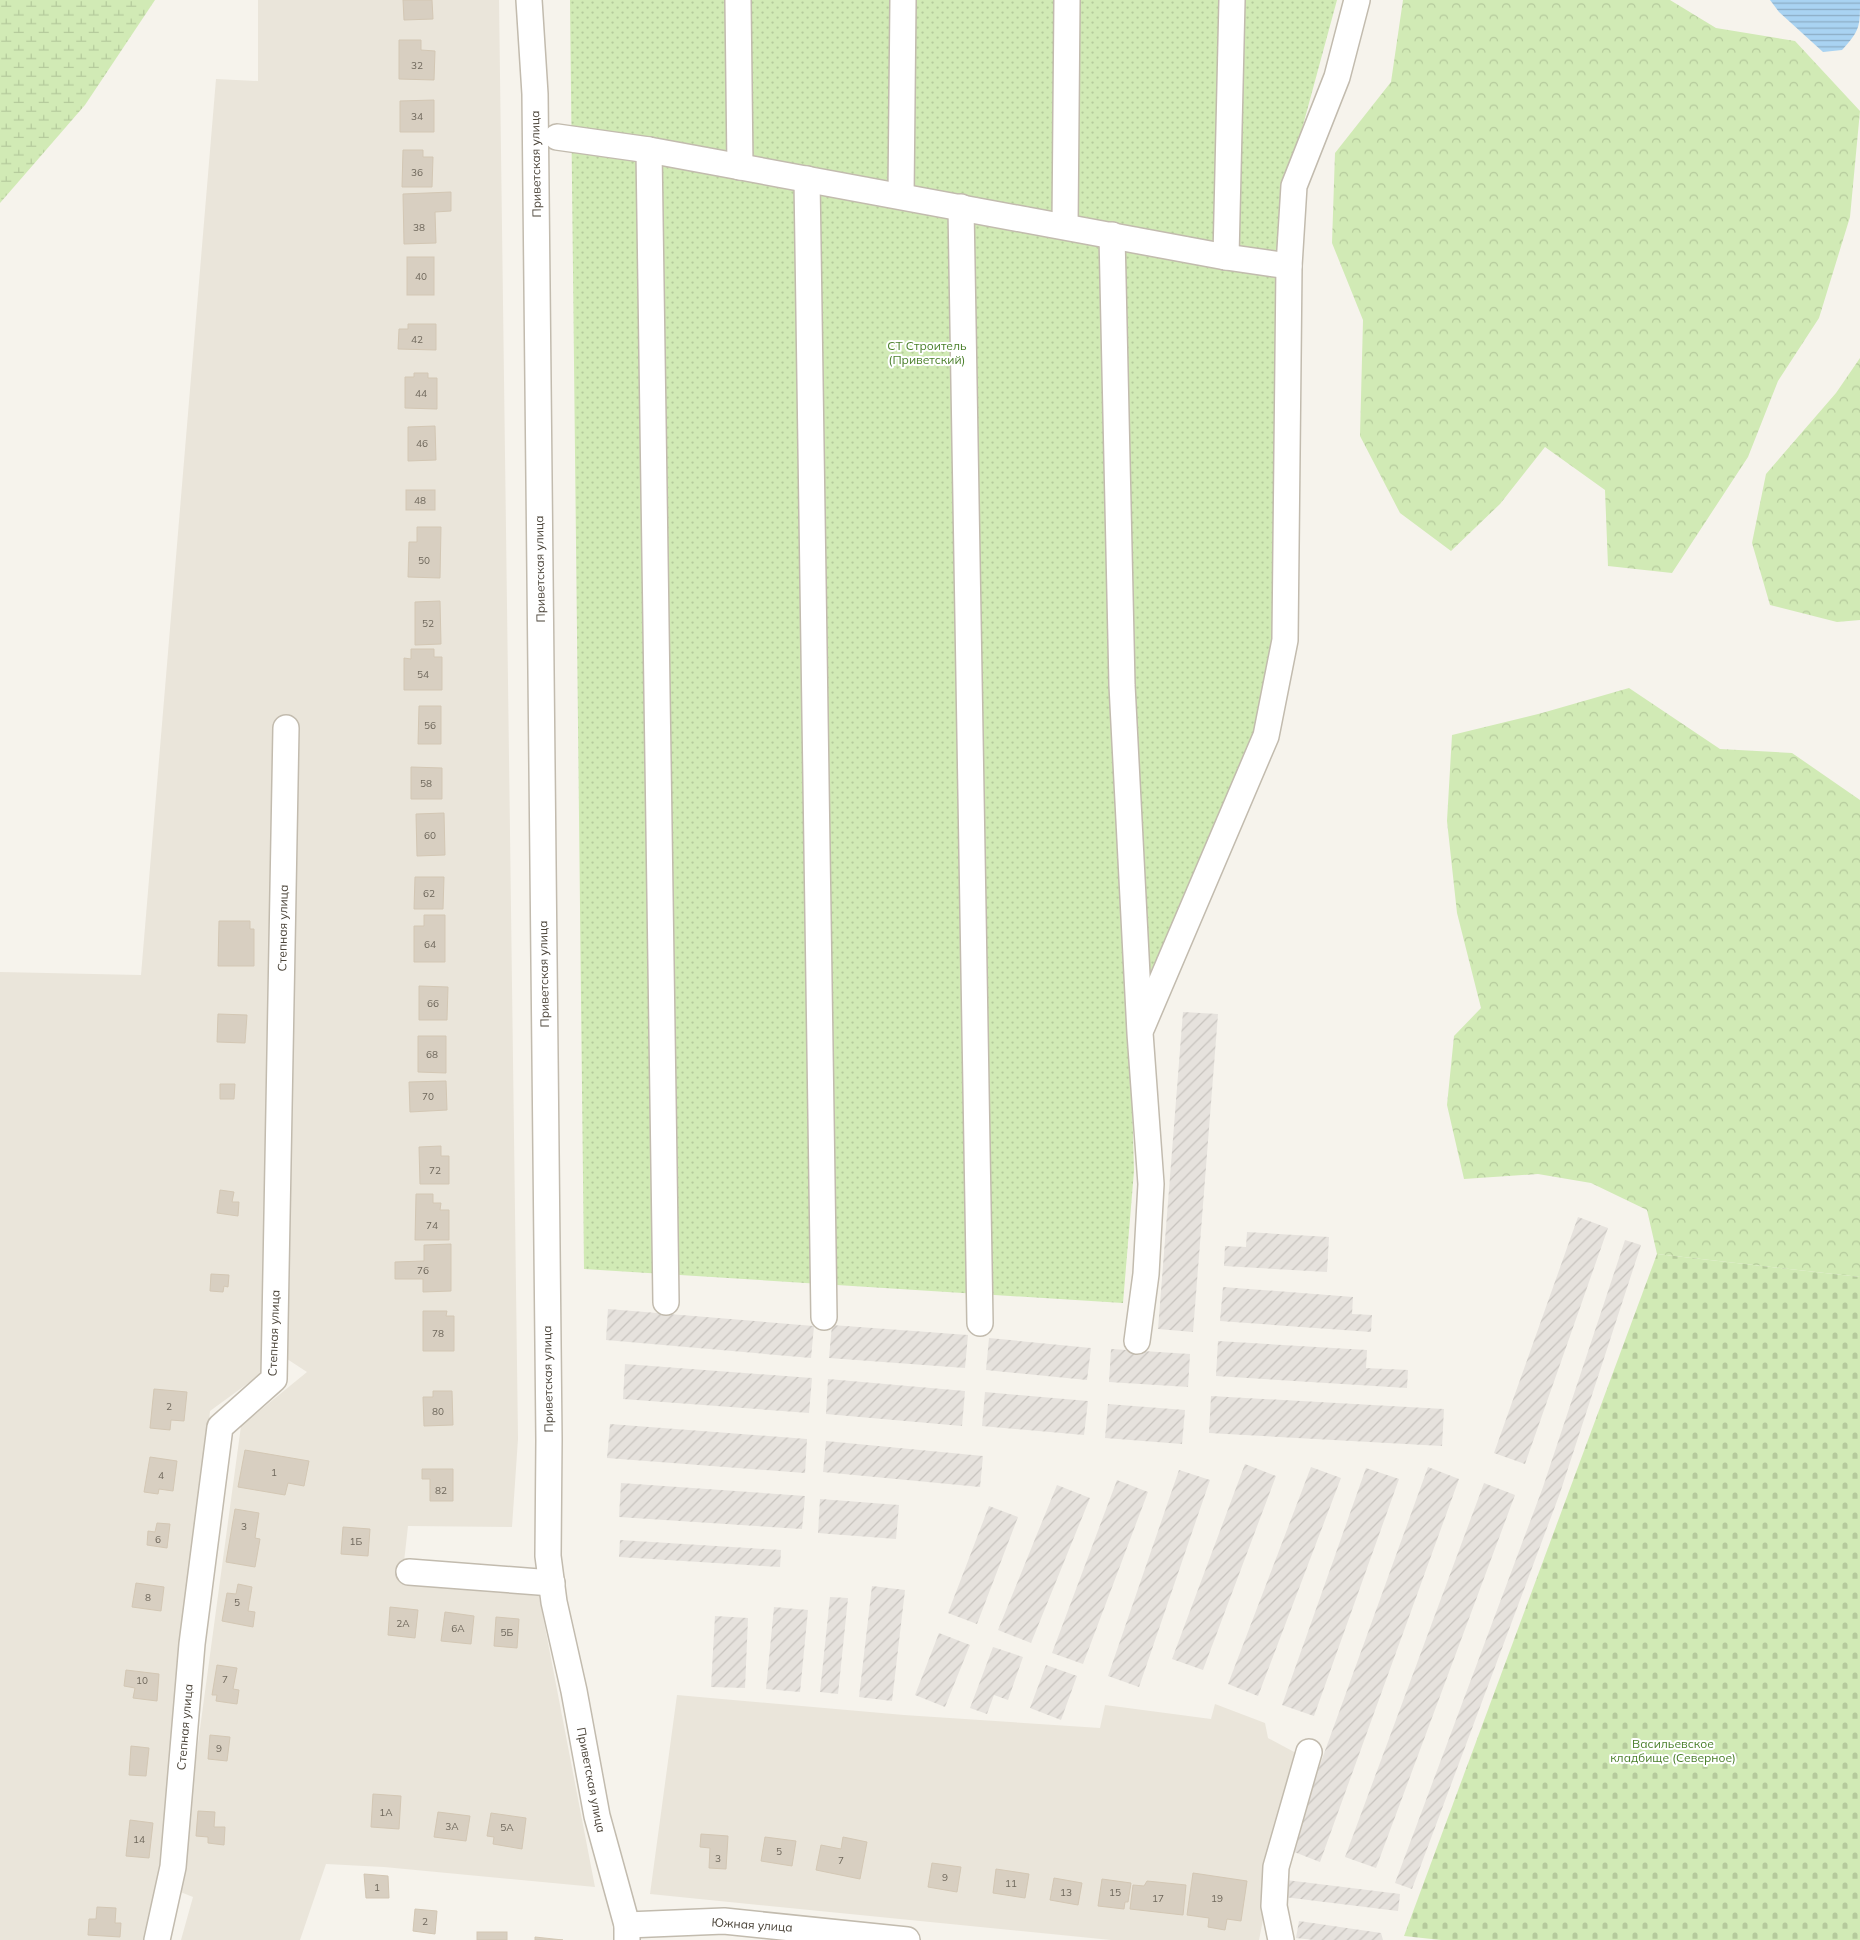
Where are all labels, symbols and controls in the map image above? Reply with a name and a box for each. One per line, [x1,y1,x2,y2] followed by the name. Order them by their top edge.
[411,59,423,72] house number: 32
[411,110,423,123] house number: 34
[527,110,544,218] street label: Приветская улица
[411,166,423,179] house number: 36
[413,221,425,234] house number: 38
[415,270,427,283] house number: 40
[411,333,423,346] house number: 42
[887,338,967,367] park label: СТ Строитель (Приветский)
[415,387,427,400] house number: 44
[416,437,428,450] house number: 46
[414,494,426,507] house number: 48
[531,515,548,623] street label: Приветская улица
[418,554,430,567] house number: 50
[422,617,434,630] house number: 52
[417,668,429,681] house number: 54
[424,719,436,732] house number: 56
[420,777,432,790] house number: 58
[424,829,436,842] house number: 60
[274,885,291,971] street label: Степная улица
[423,887,435,900] house number: 62
[535,920,552,1028] street label: Приветская улица
[424,938,436,951] house number: 64
[427,997,439,1010] house number: 66
[426,1048,438,1061] house number: 68
[422,1090,434,1103] house number: 70
[429,1164,441,1177] house number: 72
[426,1219,438,1232] house number: 74
[417,1264,429,1277] house number: 76
[264,1289,283,1377] street label: Степная улица
[539,1325,556,1433] street label: Приветская улица
[432,1327,444,1340] house number: 78
[166,1400,172,1413] house number: 2
[432,1405,444,1418] house number: 80
[271,1466,277,1479] house number: 1
[158,1469,164,1482] house number: 4
[435,1484,447,1497] house number: 82
[241,1520,247,1533] house number: 3
[155,1533,161,1546] house number: 6
[350,1535,363,1548] house number: 1Б
[145,1591,151,1604] house number: 8
[234,1596,240,1609] house number: 5
[396,1617,410,1630] house number: 2А
[451,1622,465,1635] house number: 6А
[501,1626,514,1639] house number: 5Б
[222,1673,228,1686] house number: 7
[136,1674,148,1687] house number: 10
[173,1683,196,1771] street label: Степная улица
[574,1726,609,1834] street label: Приветская улица
[1610,1736,1736,1765] park label: Васильевское кладбище (Северное)
[216,1742,222,1755] house number: 9
[379,1806,393,1819] house number: 1А
[445,1820,459,1833] house number: 3А
[500,1821,514,1834] house number: 5А
[133,1833,145,1846] house number: 14
[776,1845,782,1858] house number: 5
[715,1852,721,1865] house number: 3
[838,1854,844,1867] house number: 7
[942,1871,948,1884] house number: 9
[1005,1877,1017,1890] house number: 11
[374,1881,380,1894] house number: 1
[1060,1886,1072,1899] house number: 13
[1109,1886,1121,1899] house number: 15
[1152,1892,1164,1905] house number: 17
[1211,1892,1223,1905] house number: 19
[711,1914,793,1935] street label: Южная улица
[422,1915,428,1928] house number: 2

